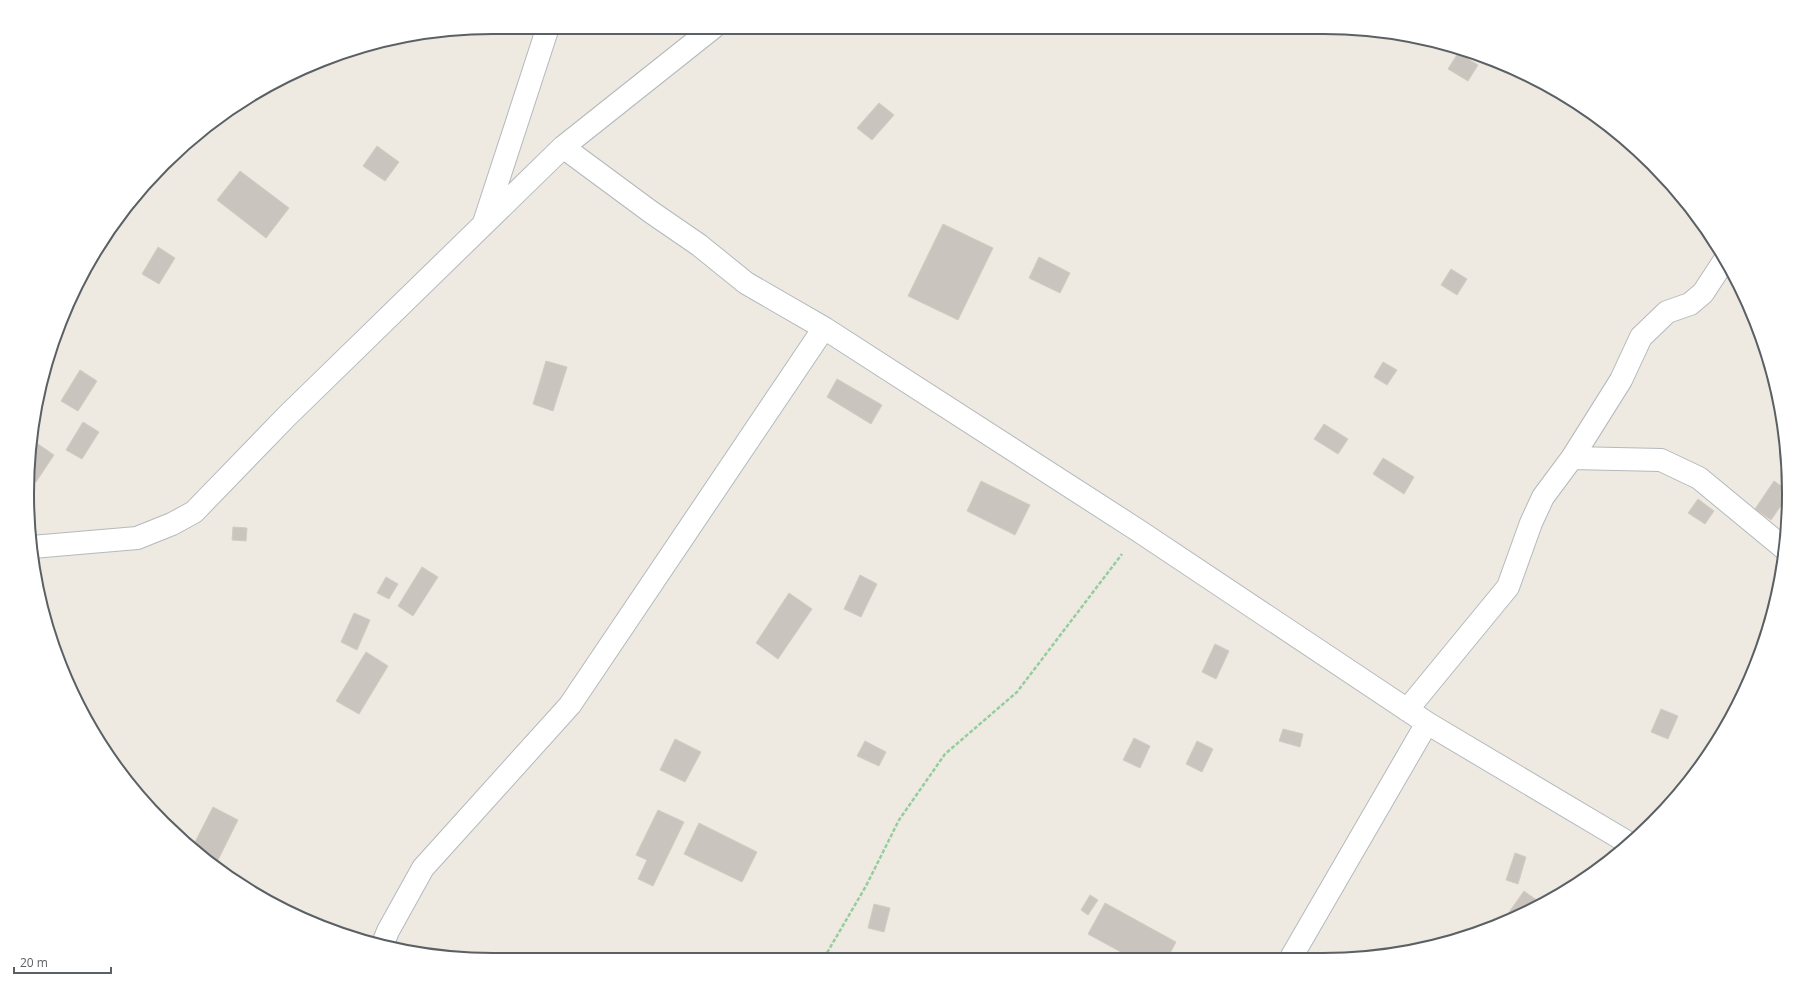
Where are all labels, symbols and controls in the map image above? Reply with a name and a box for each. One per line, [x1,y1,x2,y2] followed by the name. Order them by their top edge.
[14,949,111,975] scale bar
[20,954,48,971] text: 20 m

